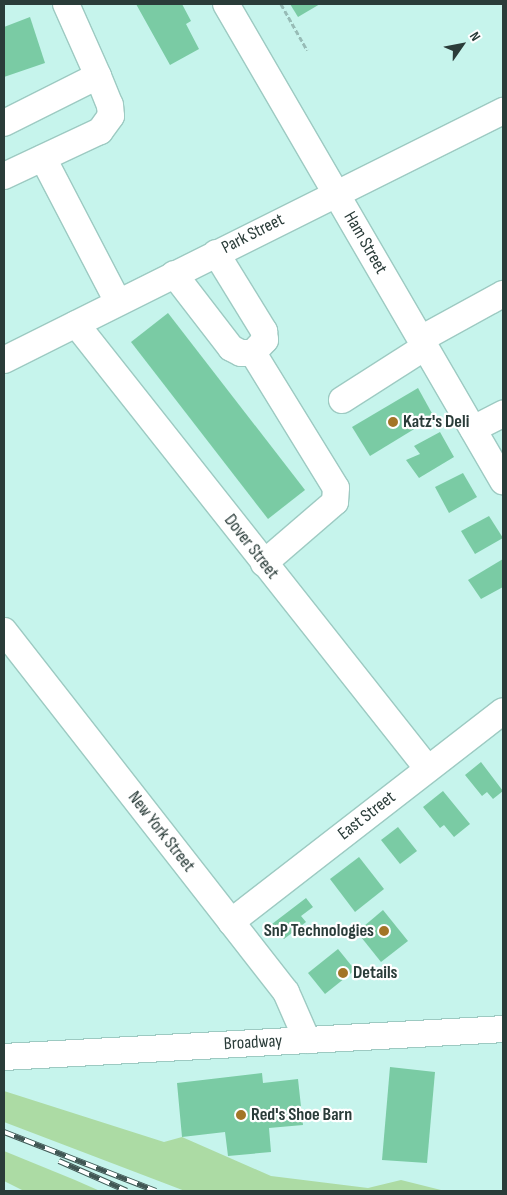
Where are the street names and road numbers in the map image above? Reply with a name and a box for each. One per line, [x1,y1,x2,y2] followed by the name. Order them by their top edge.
[339,208,391,278] street label: Ham Street
[218,209,288,259] street label: Park Street
[219,510,283,584] street label: Dover Street
[123,787,199,877] street label: New York Street
[334,787,400,845] street label: East Street
[223,1031,283,1055] street label: Broadway

